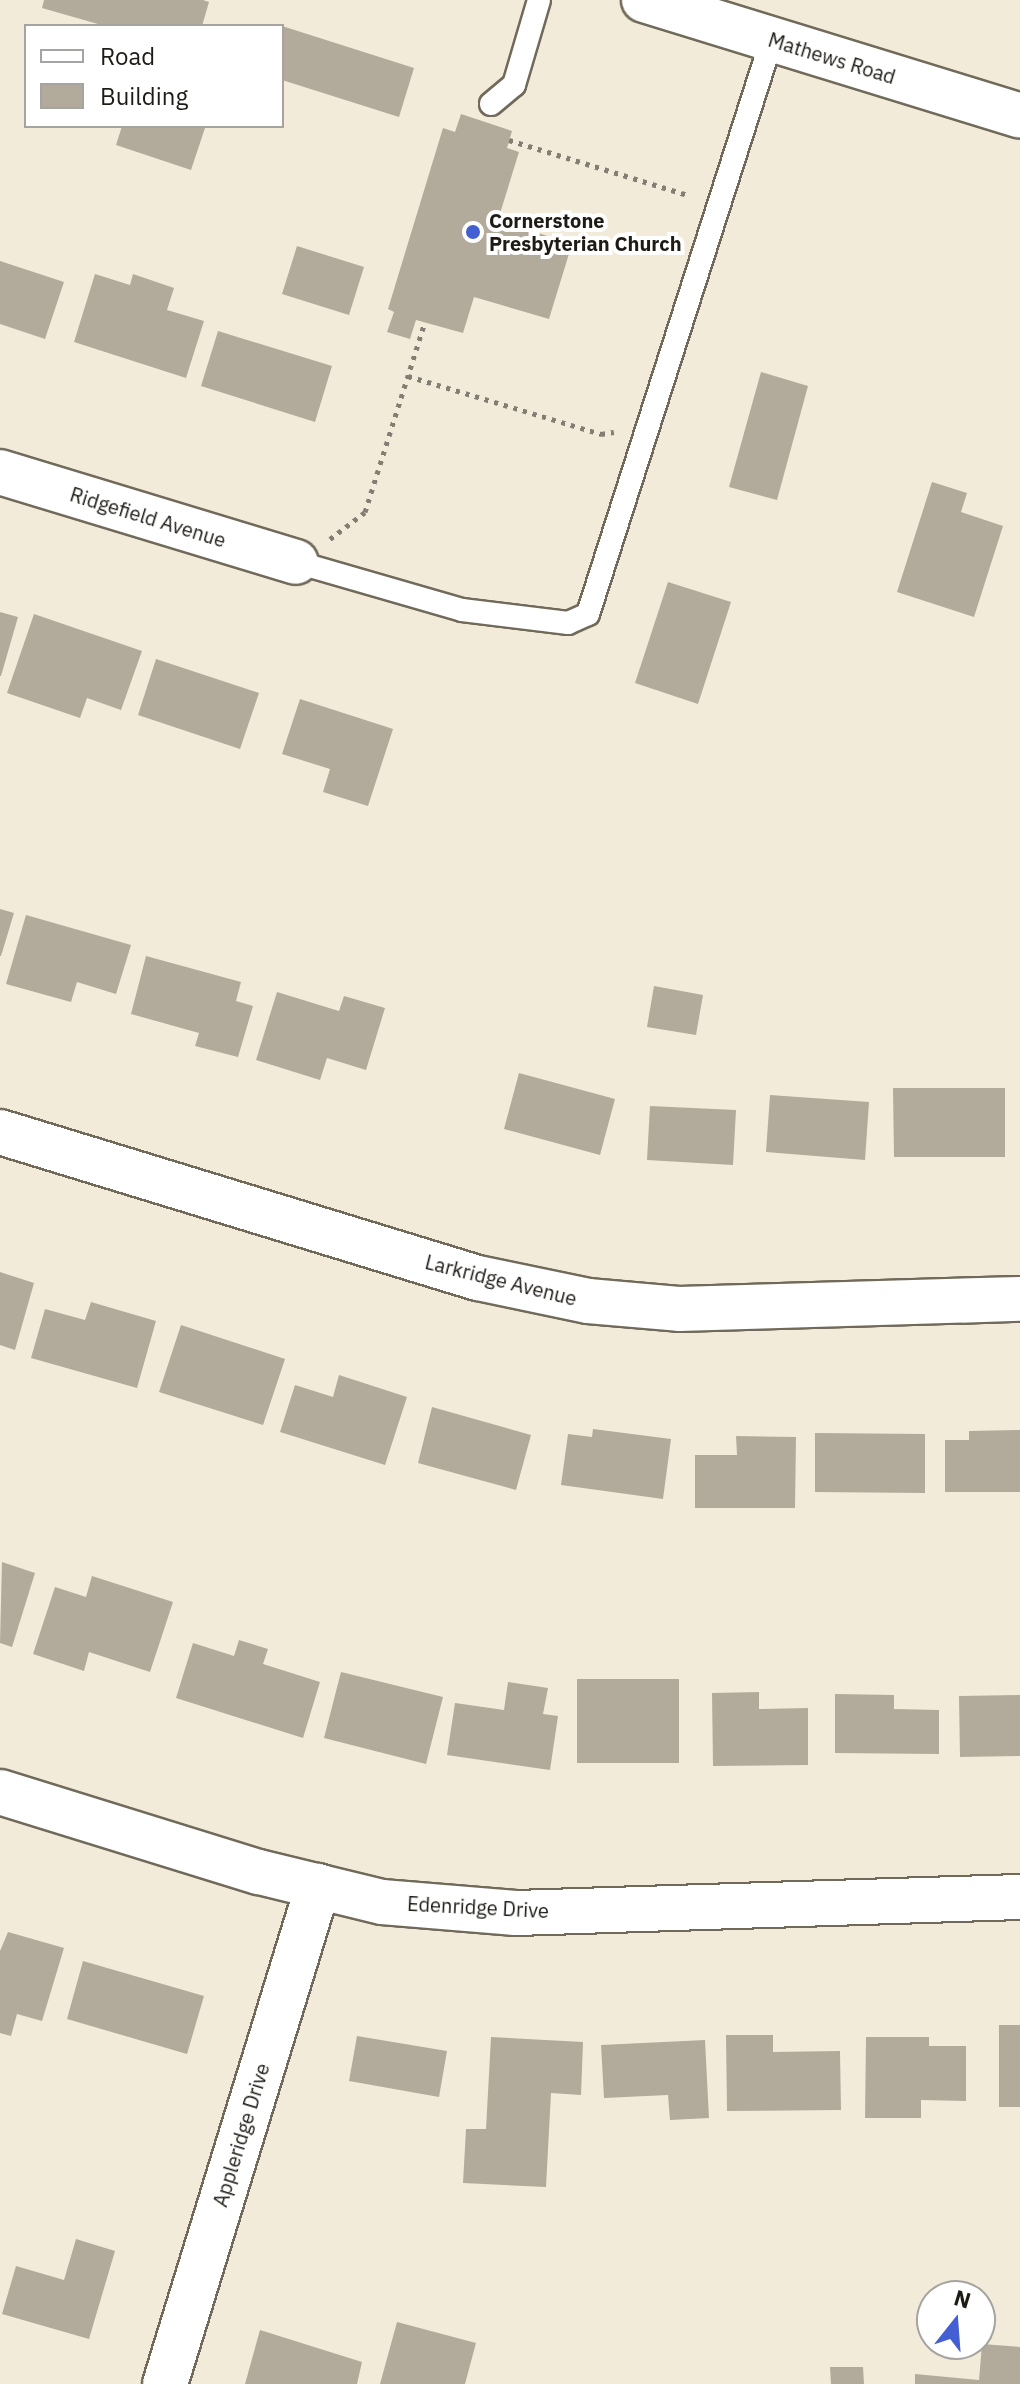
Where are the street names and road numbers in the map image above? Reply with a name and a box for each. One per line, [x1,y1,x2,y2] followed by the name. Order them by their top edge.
[765,27,899,89] street label: Mathews Road
[67,482,229,552] street label: Ridgefield Avenue
[423,1250,579,1310] street label: Larkridge Avenue
[407,1891,549,1923] street label: Edenridge Drive
[208,2060,274,2210] street label: Appleridge Drive

